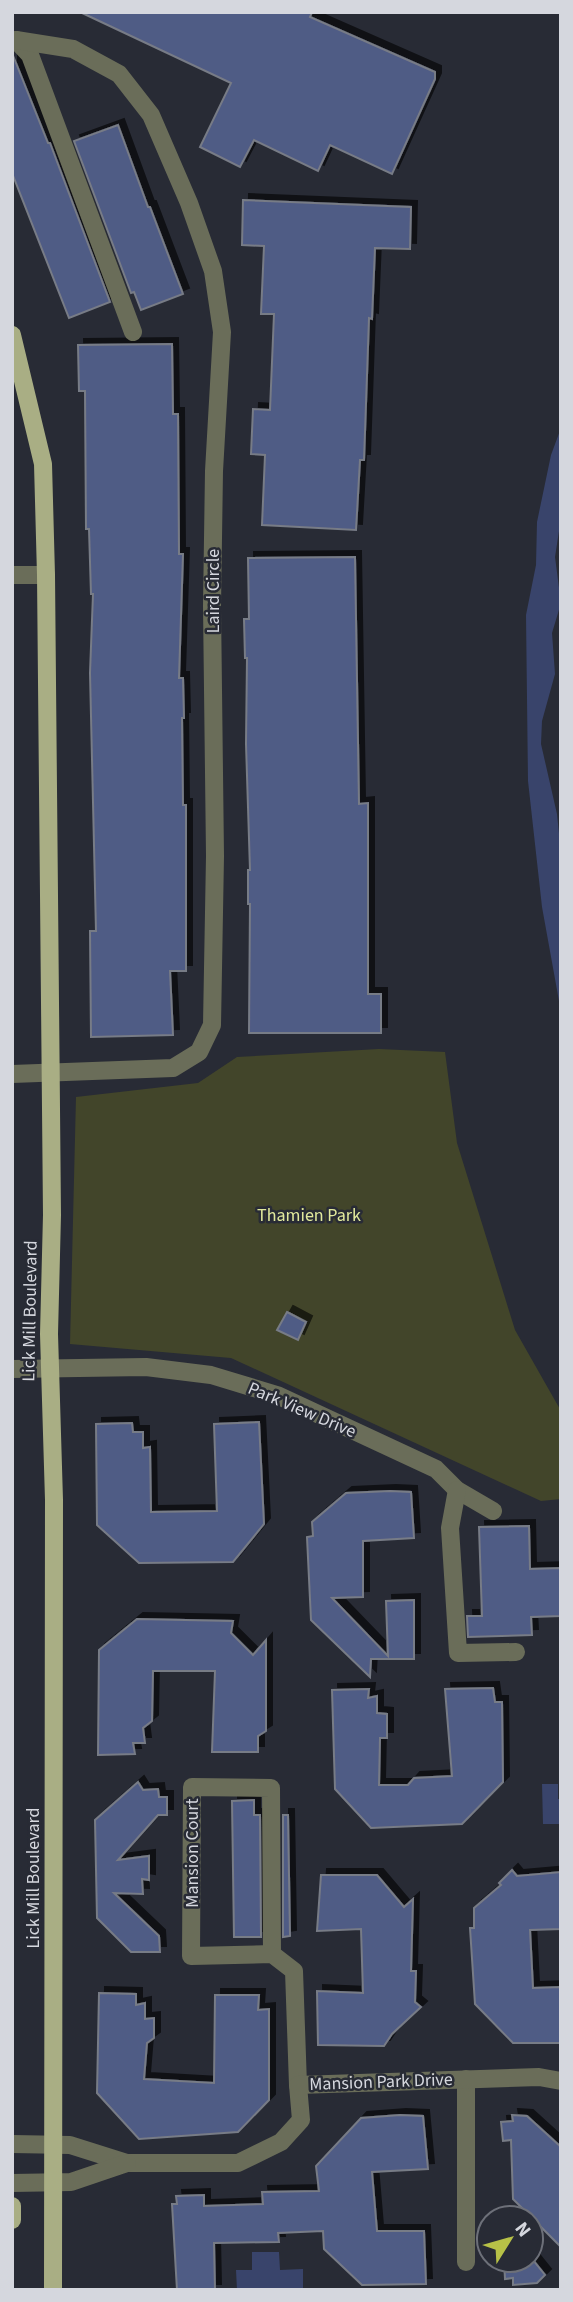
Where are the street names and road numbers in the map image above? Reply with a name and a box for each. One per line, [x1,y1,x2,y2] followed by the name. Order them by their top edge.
[201,549,226,633] street label: Laird Circle
[16,1240,44,1382] street label: Lick Mill Boulevard
[244,1376,360,1444] street label: Park View Drive
[180,1798,205,1908] street label: Mansion Court
[21,1807,46,1949] street label: Lick Mill Boulevard
[309,2067,453,2097] street label: Mansion Park Drive

